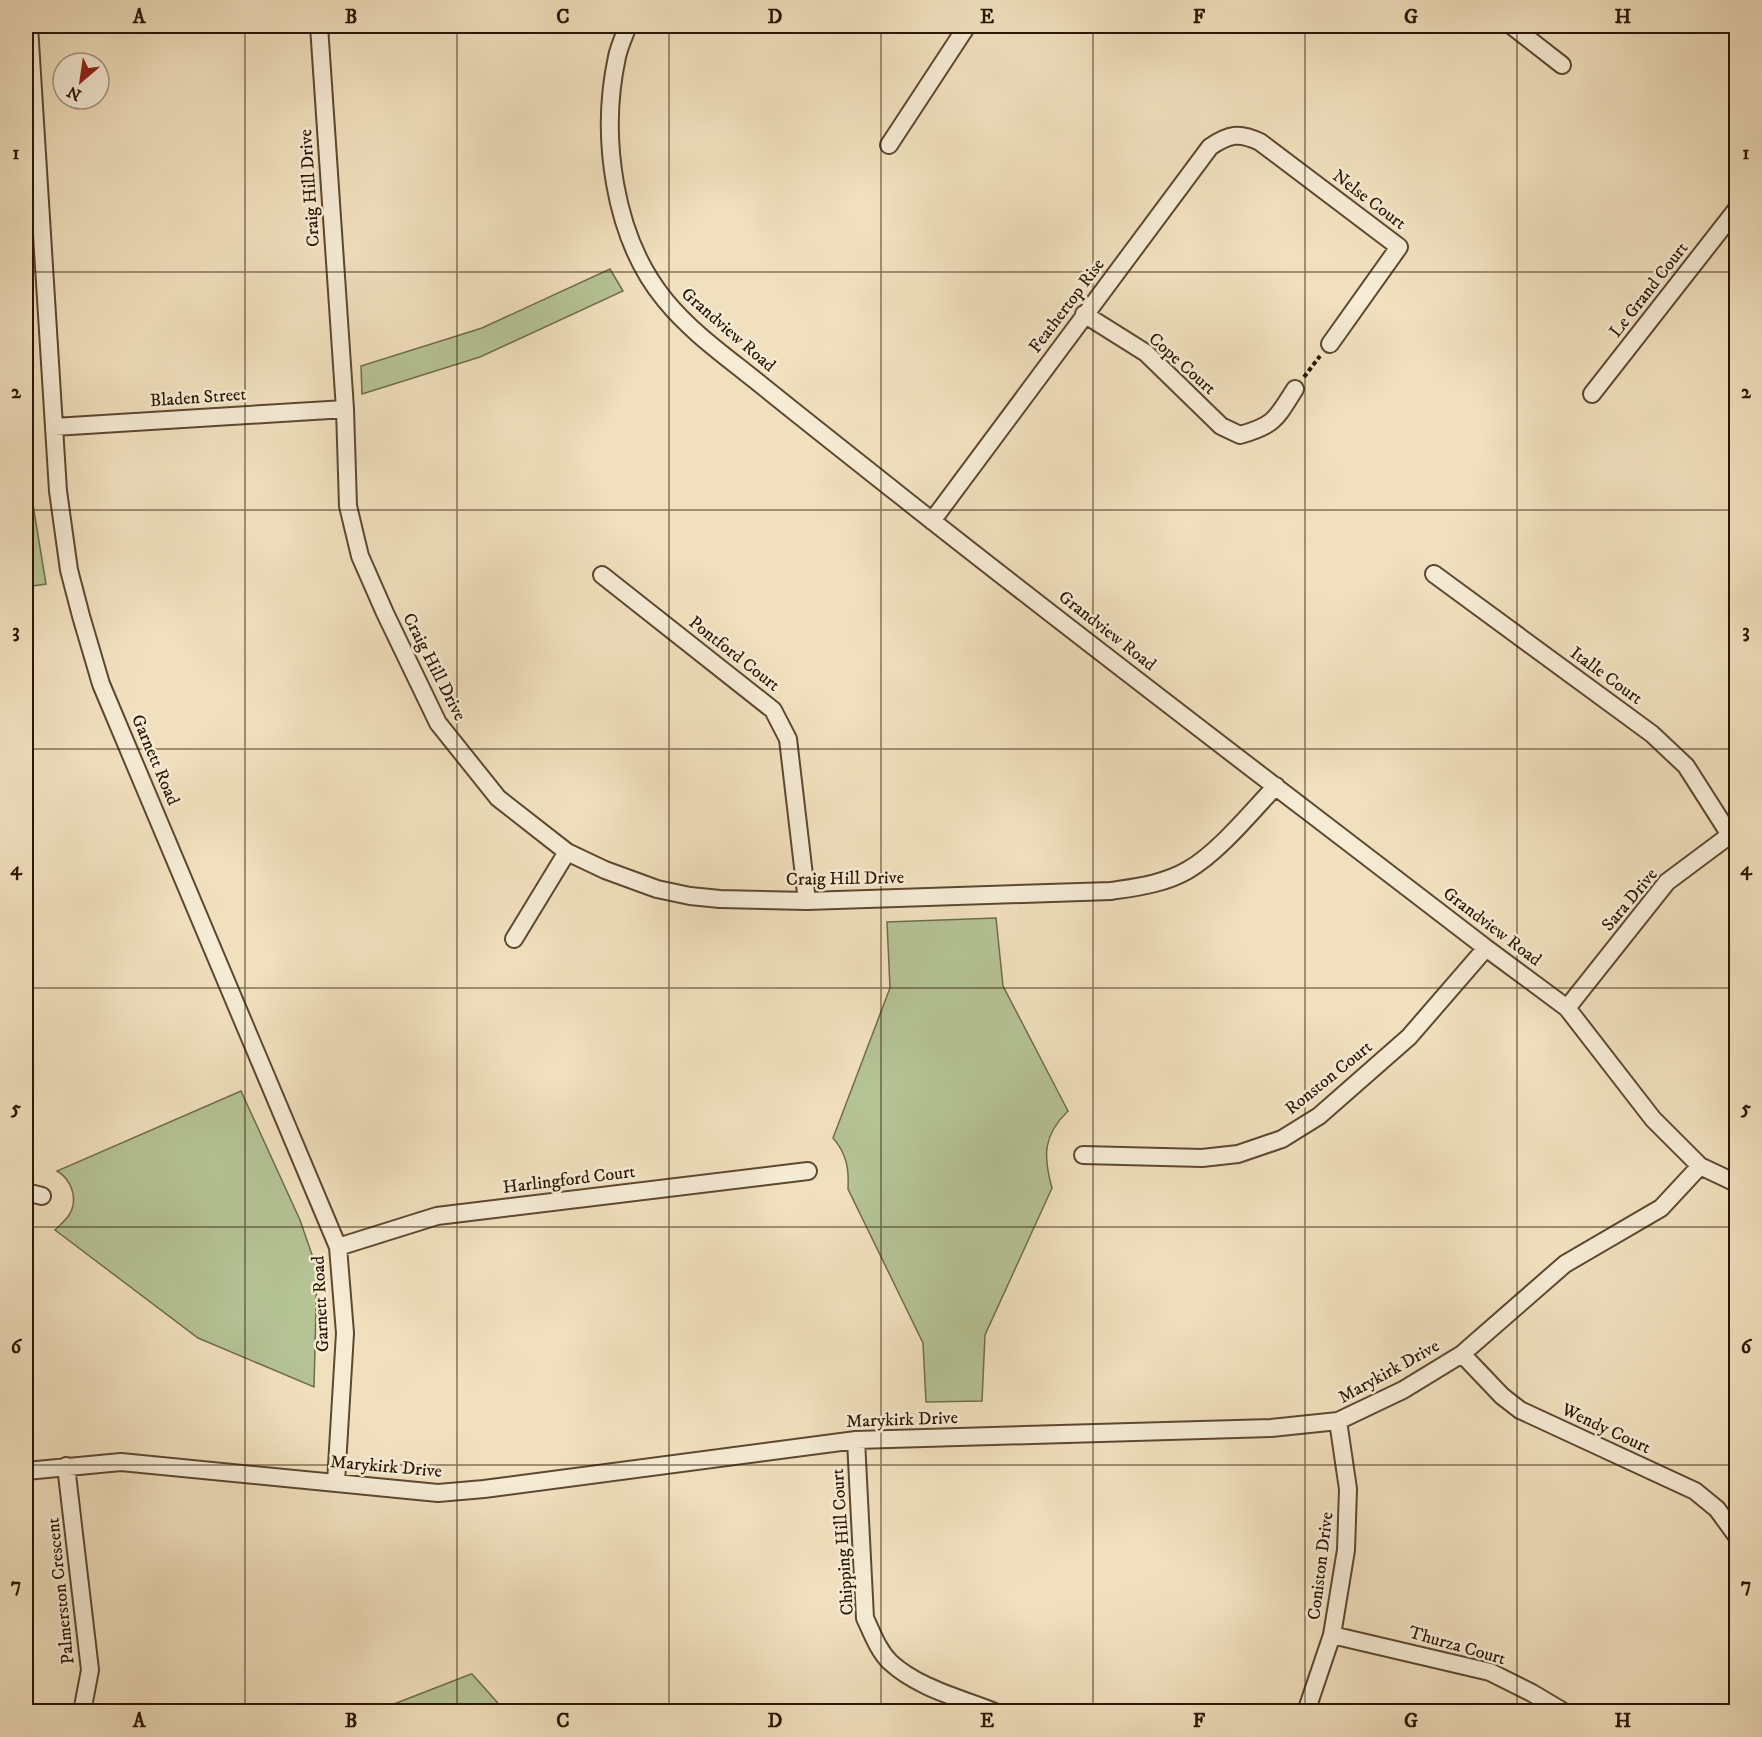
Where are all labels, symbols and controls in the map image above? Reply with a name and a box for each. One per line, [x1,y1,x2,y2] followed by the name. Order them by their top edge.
[132,5,147,30] text: A
[345,5,357,30] text: B
[556,5,570,30] text: C
[768,5,783,30] text: D
[980,5,994,30] text: E
[1193,5,1206,30] text: F
[1404,5,1418,30] text: G
[1615,5,1632,30] text: H
[51,51,111,111] north arrow
[64,81,85,105] text: N
[295,128,325,248] street label: Craig Hill Drive
[12,141,20,166] text: 1
[1742,141,1750,166] text: 1
[1328,165,1410,235] street label: Nelse Court
[1605,238,1693,342] street label: Le Grand Court
[1024,254,1110,358] street label: Feathertop Rise
[676,283,780,377] street label: Grandview Road
[1144,328,1220,400] street label: Cope Court
[11,380,22,405] text: 2
[1741,380,1752,405] text: 2
[149,384,247,412] street label: Bladen Street
[1054,586,1160,676] street label: Grandview Road
[397,609,471,725] street label: Craig Hill Drive
[684,612,784,697] street label: Pontford Court
[12,619,20,644] text: 3
[1742,619,1750,644] text: 3
[1565,642,1647,710] street label: Italle Court
[126,711,184,809] street label: Garnett Road
[10,857,23,882] text: 4
[1740,857,1753,882] text: 4
[1597,864,1663,936] street label: Sara Drive
[786,867,904,891] street label: Craig Hill Drive
[1438,883,1546,971] street label: Grandview Road
[1281,1036,1377,1120] street label: Ronston Court
[10,1096,21,1121] text: 5
[1740,1096,1751,1121] text: 5
[502,1161,637,1199] street label: Harlingford Court
[307,1255,335,1353] street label: Garnett Road
[11,1335,23,1360] text: 6
[1335,1335,1443,1409] street label: Marykirk Drive
[1741,1335,1753,1360] text: 6
[1557,1398,1654,1459] street label: Wendy Court
[846,1407,958,1433] street label: Marykirk Drive
[329,1451,443,1483] street label: Marykirk Drive
[827,1468,859,1616] street label: Chipping Hill Court
[1303,1511,1339,1621] street label: Coniston Drive
[42,1516,80,1665] street label: Palmerston Crescent
[11,1573,21,1598] text: 7
[1741,1573,1751,1598] text: 7
[1406,1622,1508,1670] street label: Thurza Court
[132,1709,147,1734] text: A
[345,1709,357,1734] text: B
[556,1709,570,1734] text: C
[768,1709,783,1734] text: D
[980,1709,994,1734] text: E
[1193,1709,1206,1734] text: F
[1404,1709,1418,1734] text: G
[1615,1709,1632,1734] text: H

